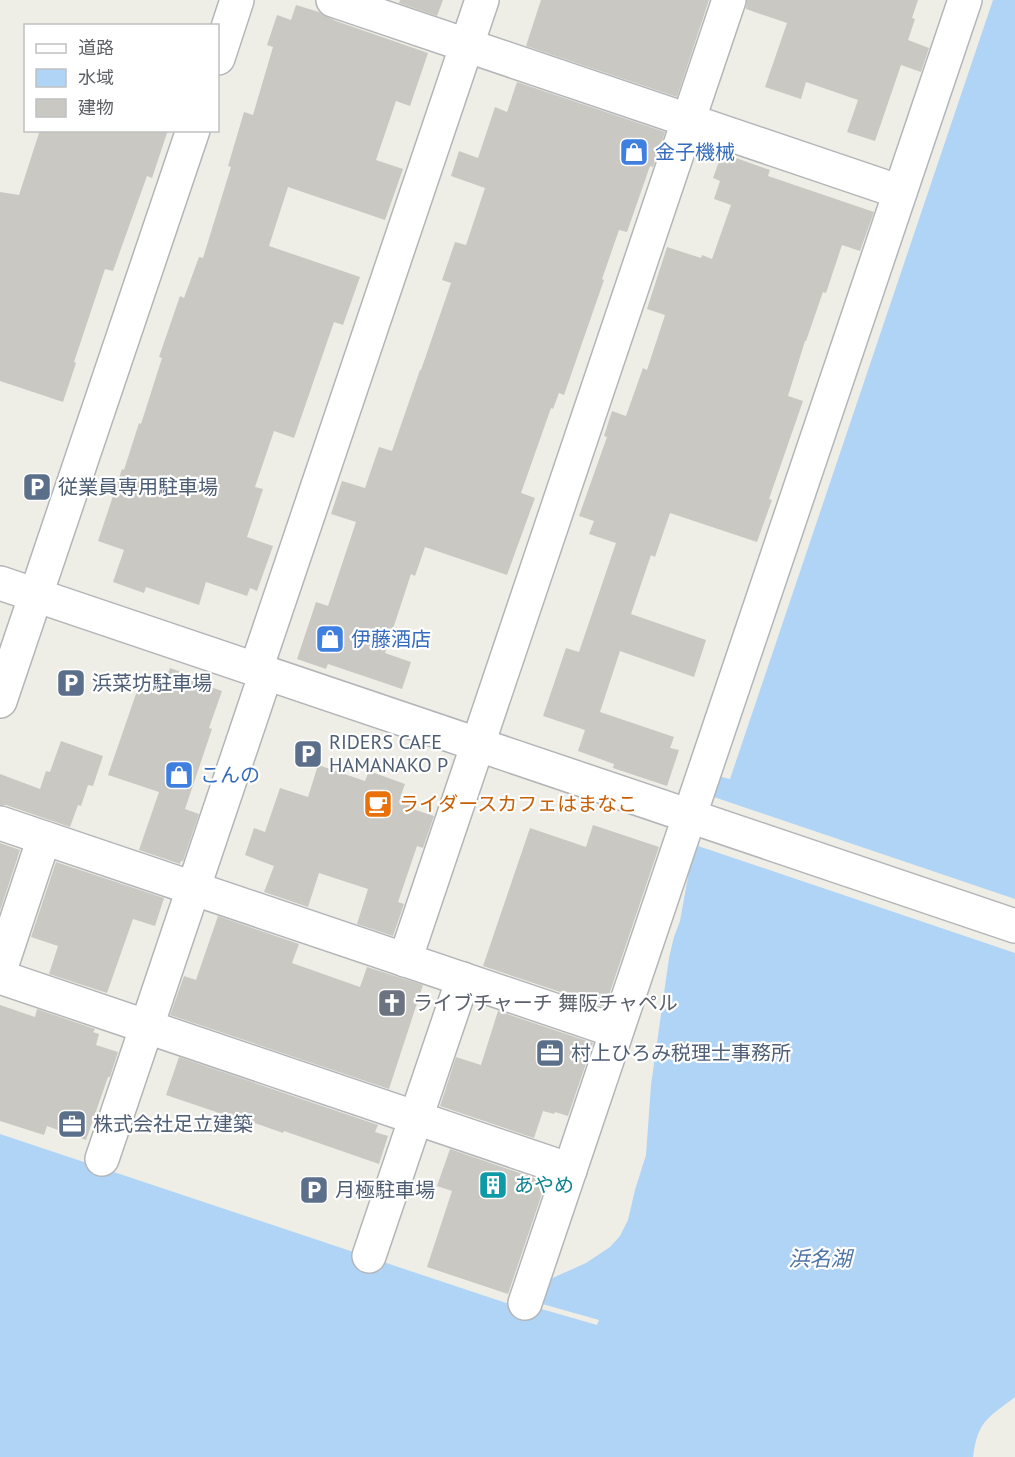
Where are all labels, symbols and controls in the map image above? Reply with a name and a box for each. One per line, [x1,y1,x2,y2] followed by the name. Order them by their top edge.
[24,24,219,132] legend
[78,36,114,59] text: 道路
[78,66,114,89] text: 水域
[78,96,114,119] text: 建物
[618,136,650,168] shop icon: 金子機械
[655,139,735,165] place label: 金子機械
[21,471,53,503] parking icon: 従業員専用駐車場
[58,474,218,500] place label: 従業員専用駐車場
[314,623,346,655] shop icon: 伊藤酒店
[351,626,431,652] place label: 伊藤酒店
[55,667,87,699] parking icon: 浜菜坊駐車場
[92,670,212,696] place label: 浜菜坊駐車場
[329,729,448,778] place label: RIDERS CAFE HAMANAKO P
[292,738,324,770] parking icon: RIDERS CAFE HAMANAKO P
[163,759,195,791] shop icon: こんの
[200,762,260,788] place label: こんの
[362,788,394,820] cafe icon: ライダースカフェはまなこ
[399,791,637,817] place label: ライダースカフェはまなこ
[376,987,408,1019] church icon: ライブチャーチ 舞阪チャペル
[413,990,678,1016] place label: ライブチャーチ 舞阪チャペル
[534,1037,566,1069] office icon: 村上ひろみ税理士事務所
[571,1040,791,1066] place label: 村上ひろみ税理士事務所
[56,1108,88,1140] office icon: 株式会社足立建築
[93,1111,253,1137] place label: 株式会社足立建築
[477,1169,509,1201] building icon: あやめ
[514,1172,574,1198] place label: あやめ
[298,1174,330,1206] parking icon: 月極駐車場
[335,1177,435,1203] place label: 月極駐車場
[789,1245,854,1272] water label: 浜名湖

